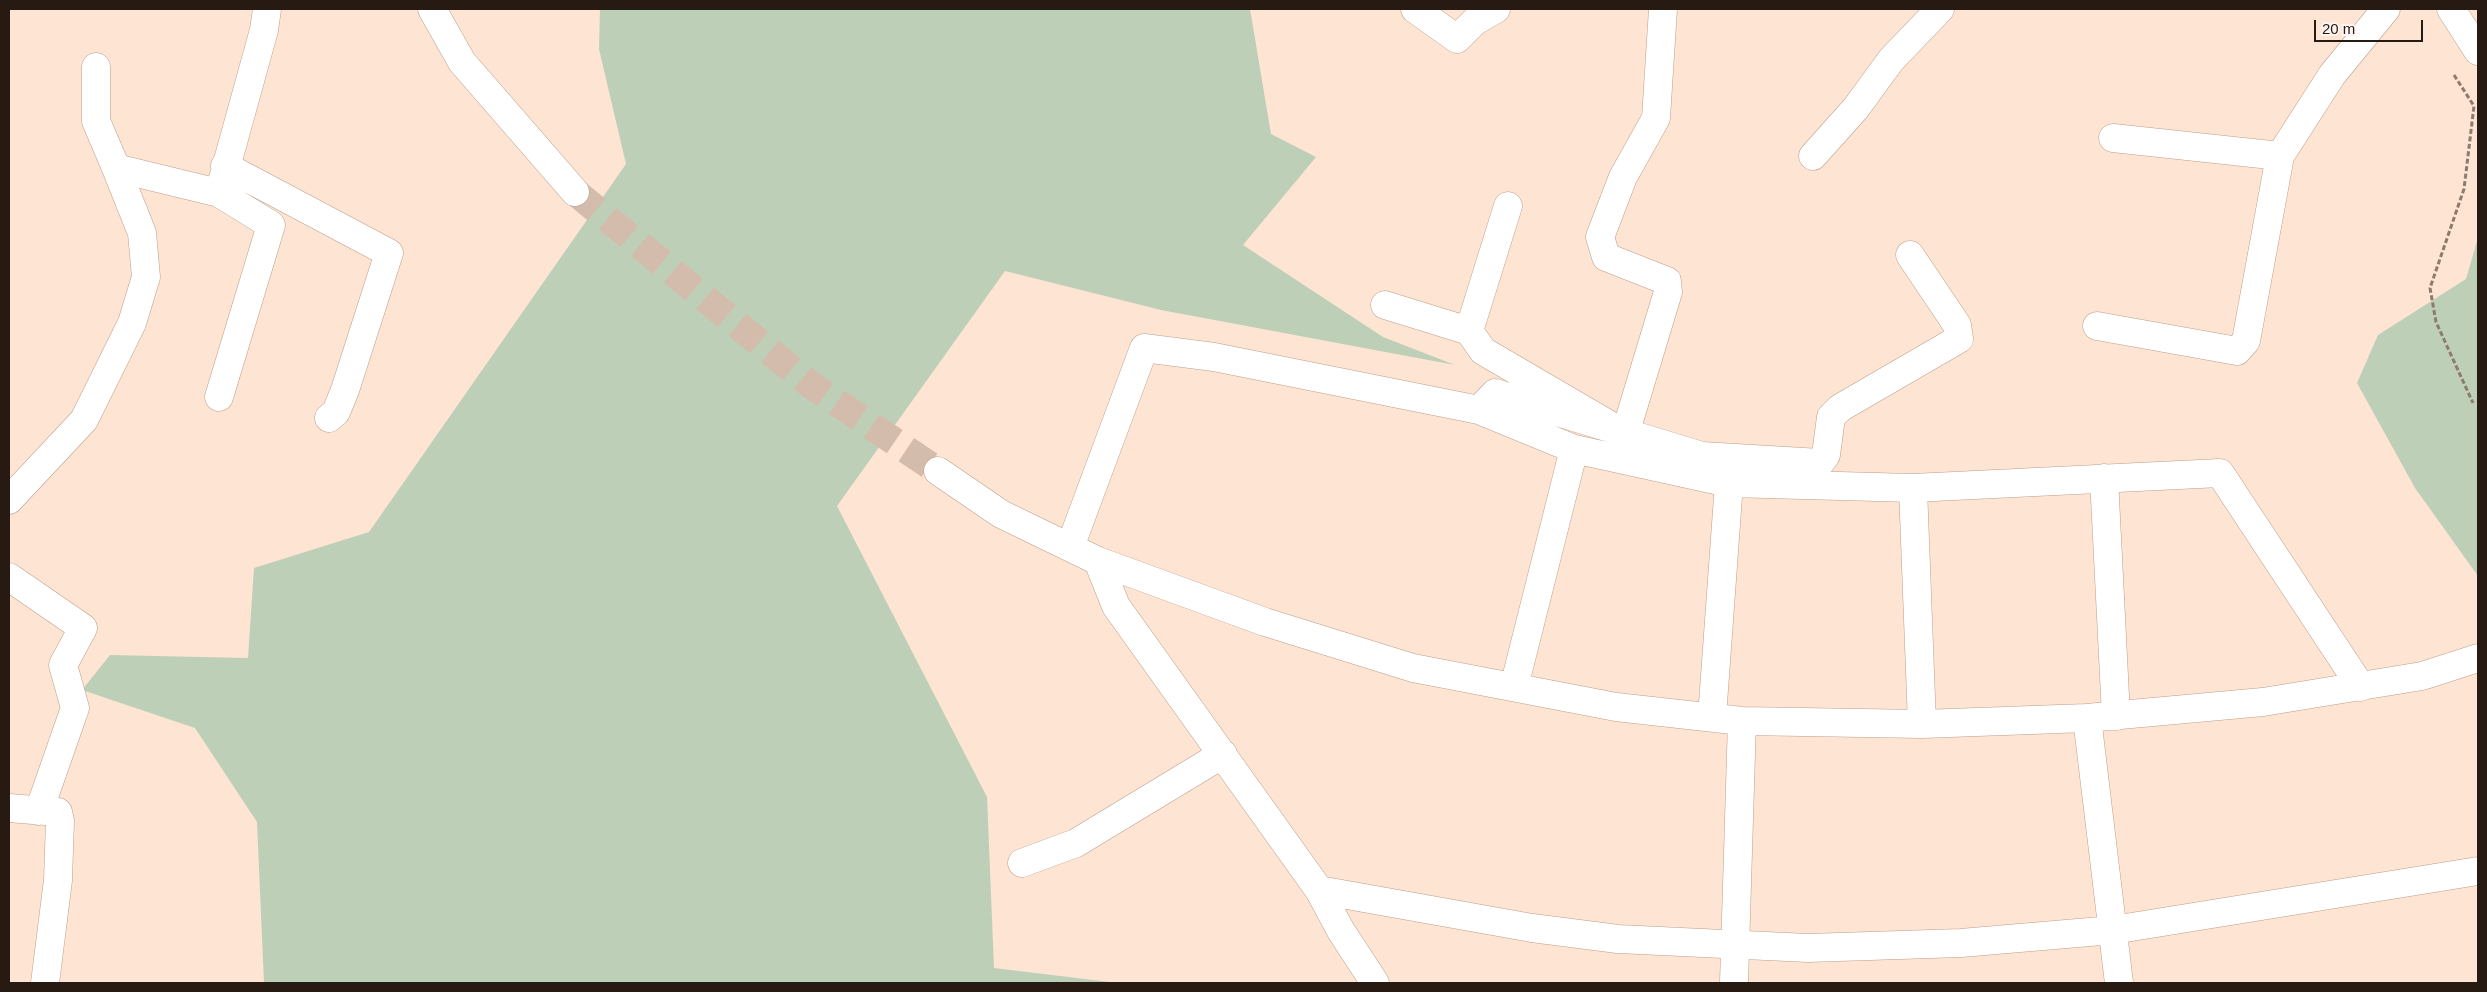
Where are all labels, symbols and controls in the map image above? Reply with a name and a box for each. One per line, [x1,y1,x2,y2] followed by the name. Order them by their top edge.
[2317,10,2426,42] scale bar
[2322,20,2355,37] text: 20 m

